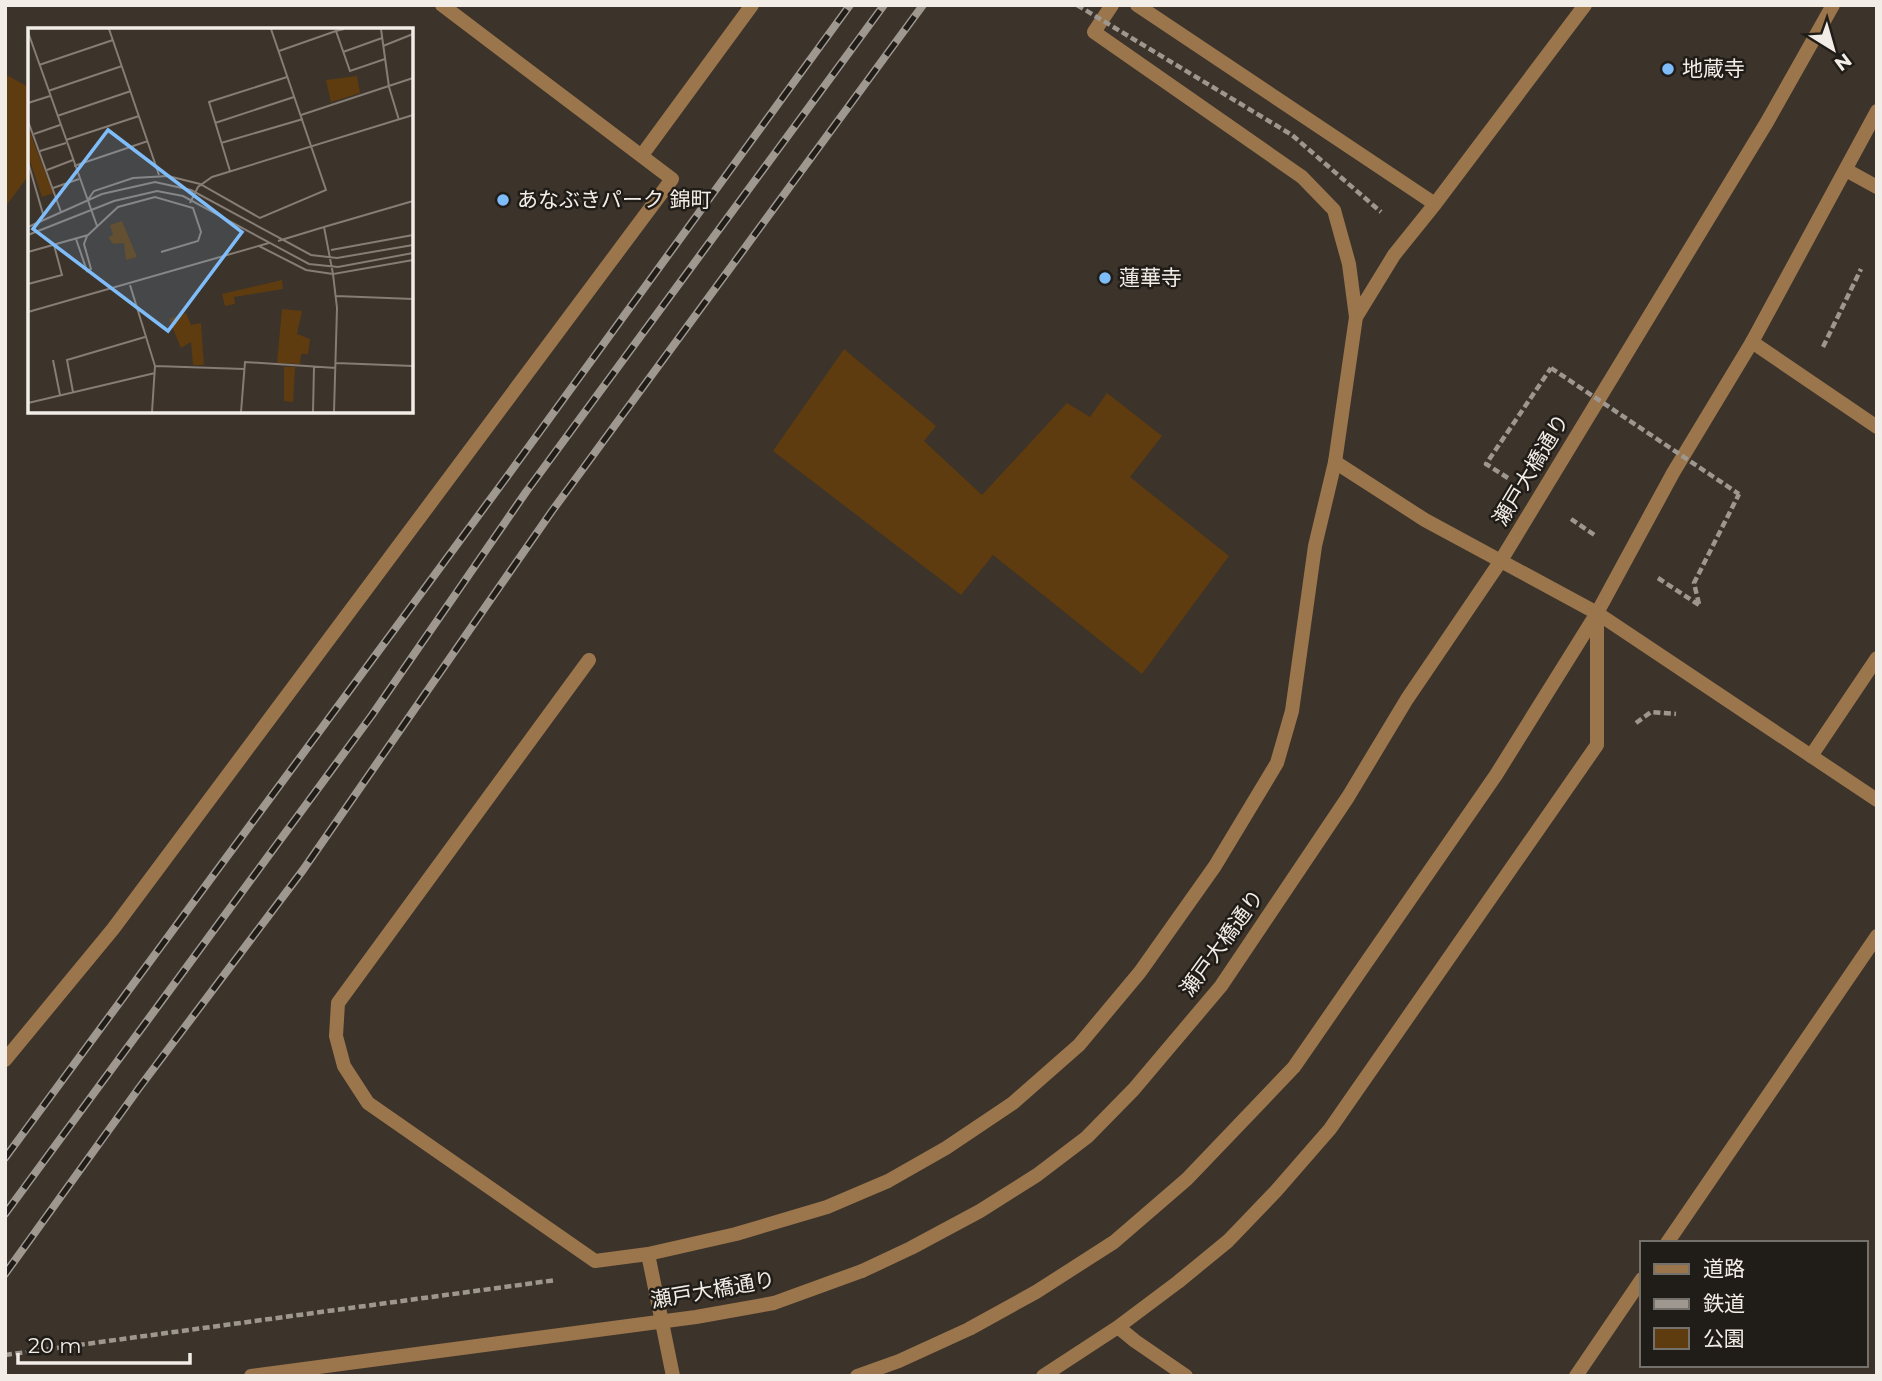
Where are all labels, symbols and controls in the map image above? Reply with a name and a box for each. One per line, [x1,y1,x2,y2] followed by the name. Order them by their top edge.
[1798,14,1868,84] north arrow
[28,28,413,413] inset map
[1830,48,1856,76] text: N
[1682,56,1745,81] place label: 地蔵寺
[1660,61,1676,77] marker: 地蔵寺
[517,187,712,212] place label: あなぶきパーク 錦町
[495,192,511,208] marker: あなぶきパーク 錦町
[1119,265,1182,290] place label: 蓮華寺
[1097,270,1113,286] marker: 蓮華寺
[1487,409,1574,530] street label: 瀬戸大橋通り
[1174,884,1269,1001] street label: 瀬戸大橋通り
[1640,1241,1868,1367] legend
[1703,1256,1745,1281] text: 道路
[649,1266,777,1313] street label: 瀬戸大橋通り
[1703,1291,1745,1316] text: 鉄道
[18,1322,189,1366] scale bar
[1703,1326,1745,1351] text: 公園
[28,1333,82,1358] text: 20 m

